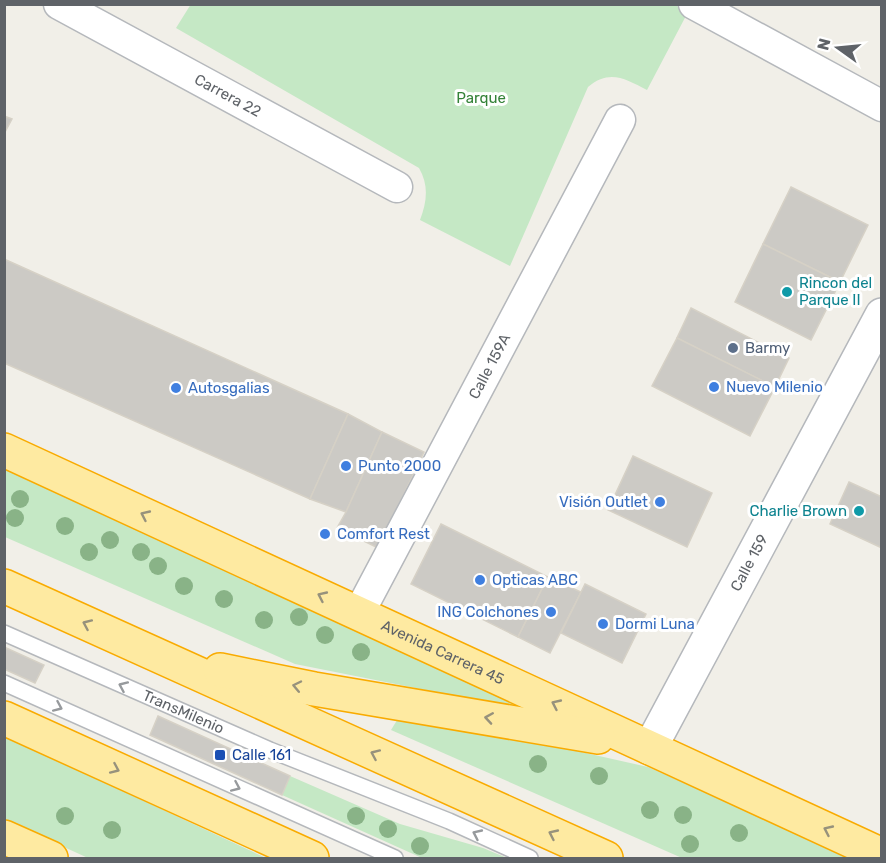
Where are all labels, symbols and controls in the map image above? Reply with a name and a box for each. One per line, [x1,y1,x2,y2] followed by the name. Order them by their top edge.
[808,18,868,78] north arrow
[813,36,835,52] text: N
[191,70,264,121] street label: Carrera 22
[456,89,506,107] park label: Parque
[799,274,872,309] place label: Rincon del Parque II
[780,285,794,299] marker: Rincon del Parque II
[465,331,514,402] street label: Calle 159A
[745,339,790,357] place label: Barmy
[726,341,740,355] marker: Barmy
[726,378,823,396] place label: Nuevo Milenio
[188,379,270,397] place label: Autosgalias
[707,380,721,394] marker: Nuevo Milenio
[169,381,183,395] marker: Autosgalias
[358,457,441,475] place label: Punto 2000
[339,459,353,473] marker: Punto 2000
[559,493,648,511] place label: Visión Outlet
[653,495,667,509] marker: Visión Outlet
[749,502,847,520] place label: Charlie Brown
[852,504,866,518] marker: Charlie Brown
[140,510,151,522] one-way arrow
[337,525,430,543] place label: Comfort Rest
[318,527,332,541] marker: Comfort Rest
[727,531,772,594] street label: Calle 159
[492,571,578,589] place label: Opticas ABC
[473,573,487,587] marker: Opticas ABC
[317,592,328,604] one-way arrow
[437,603,539,621] place label: ING Colchones
[544,605,558,619] marker: ING Colchones
[615,615,695,633] place label: Dormi Luna
[378,616,507,688] street label: Avenida Carrera 45
[596,617,610,631] marker: Dormi Luna
[82,619,93,631] one-way arrow
[292,680,302,693] one-way arrow
[118,681,129,693] one-way arrow
[140,686,227,738] street label: TransMilenio
[51,699,62,711] one-way arrow
[552,700,563,712] one-way arrow
[484,713,493,725] one-way arrow
[232,746,291,764] place label: Calle 161
[213,748,227,762] marker: Calle 161
[370,749,381,761] one-way arrow
[109,761,120,773] one-way arrow
[229,779,240,791] one-way arrow
[824,826,835,838] one-way arrow
[473,829,484,841] one-way arrow
[548,829,559,841] one-way arrow

